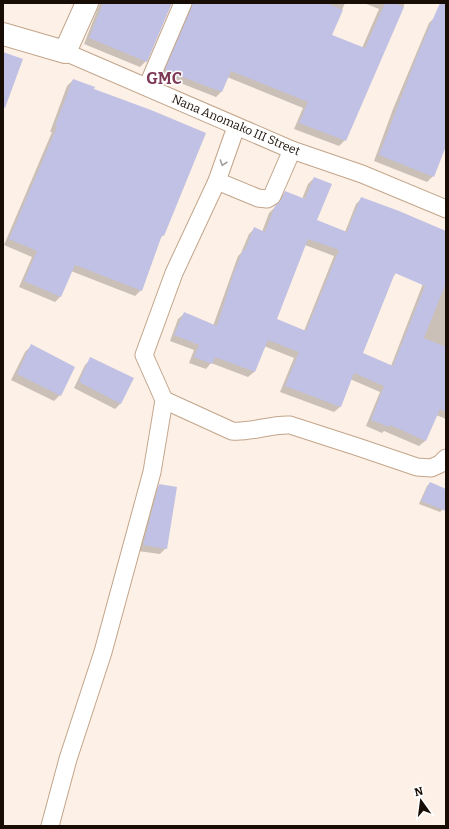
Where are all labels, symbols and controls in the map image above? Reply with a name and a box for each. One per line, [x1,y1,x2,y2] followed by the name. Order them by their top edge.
[146,69,182,88] district label: GMC
[170,92,303,159] street label: Nana Anomako III Street
[220,160,228,167] one-way arrow
[401,781,441,821] north arrow
[413,784,425,799] text: N

